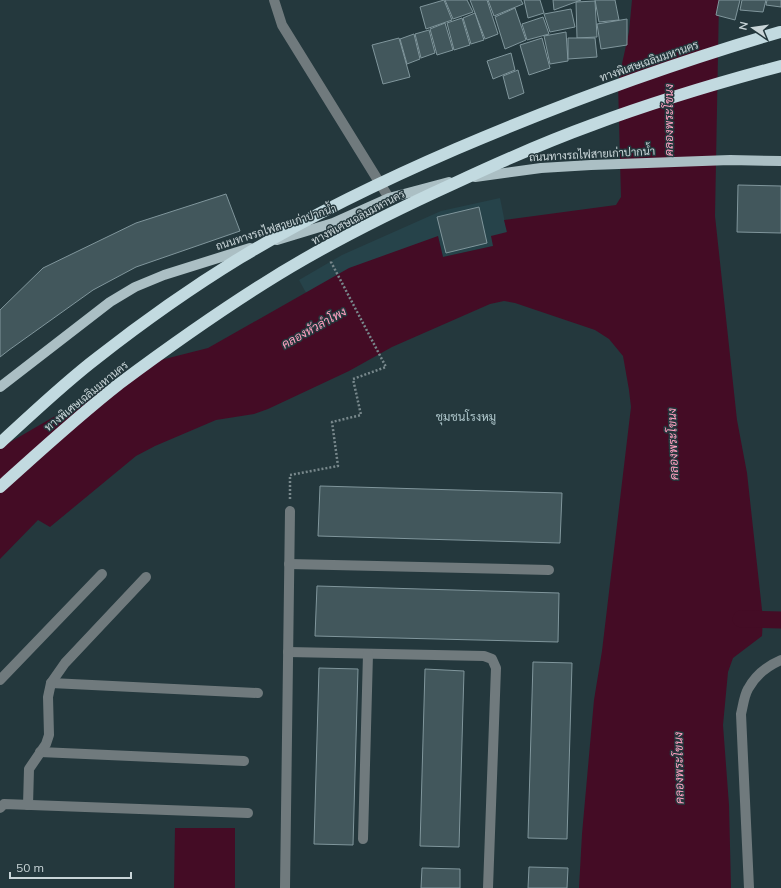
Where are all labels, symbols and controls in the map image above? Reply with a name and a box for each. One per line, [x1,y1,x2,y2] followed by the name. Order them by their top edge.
[733,8,773,48] north arrow
[736,20,751,31] text: N
[598,37,700,85] street label: ทางพิเศษเฉลิมมหานคร
[661,83,676,156] water label: คลองพระโขนง
[528,140,655,164] street label: ถนนทางรถไฟสายเก่าปากน้ำ
[309,186,407,248] street label: ทางพิเศษเฉลิมมหานคร
[213,197,338,253] street label: ถนนทางรถไฟสายเก่าปากน้ำ
[279,303,349,352] water label: คลองหัวลำโพง
[41,358,131,434] street label: ทางพิเศษเฉลิมมหานคร
[664,407,681,480] water label: คลองพระโขนง
[436,409,496,426] district label: ชุมชนโรงหมู
[670,731,687,804] water label: คลองพระโขนง
[10,854,131,880] scale bar
[16,860,44,875] text: 50 m

